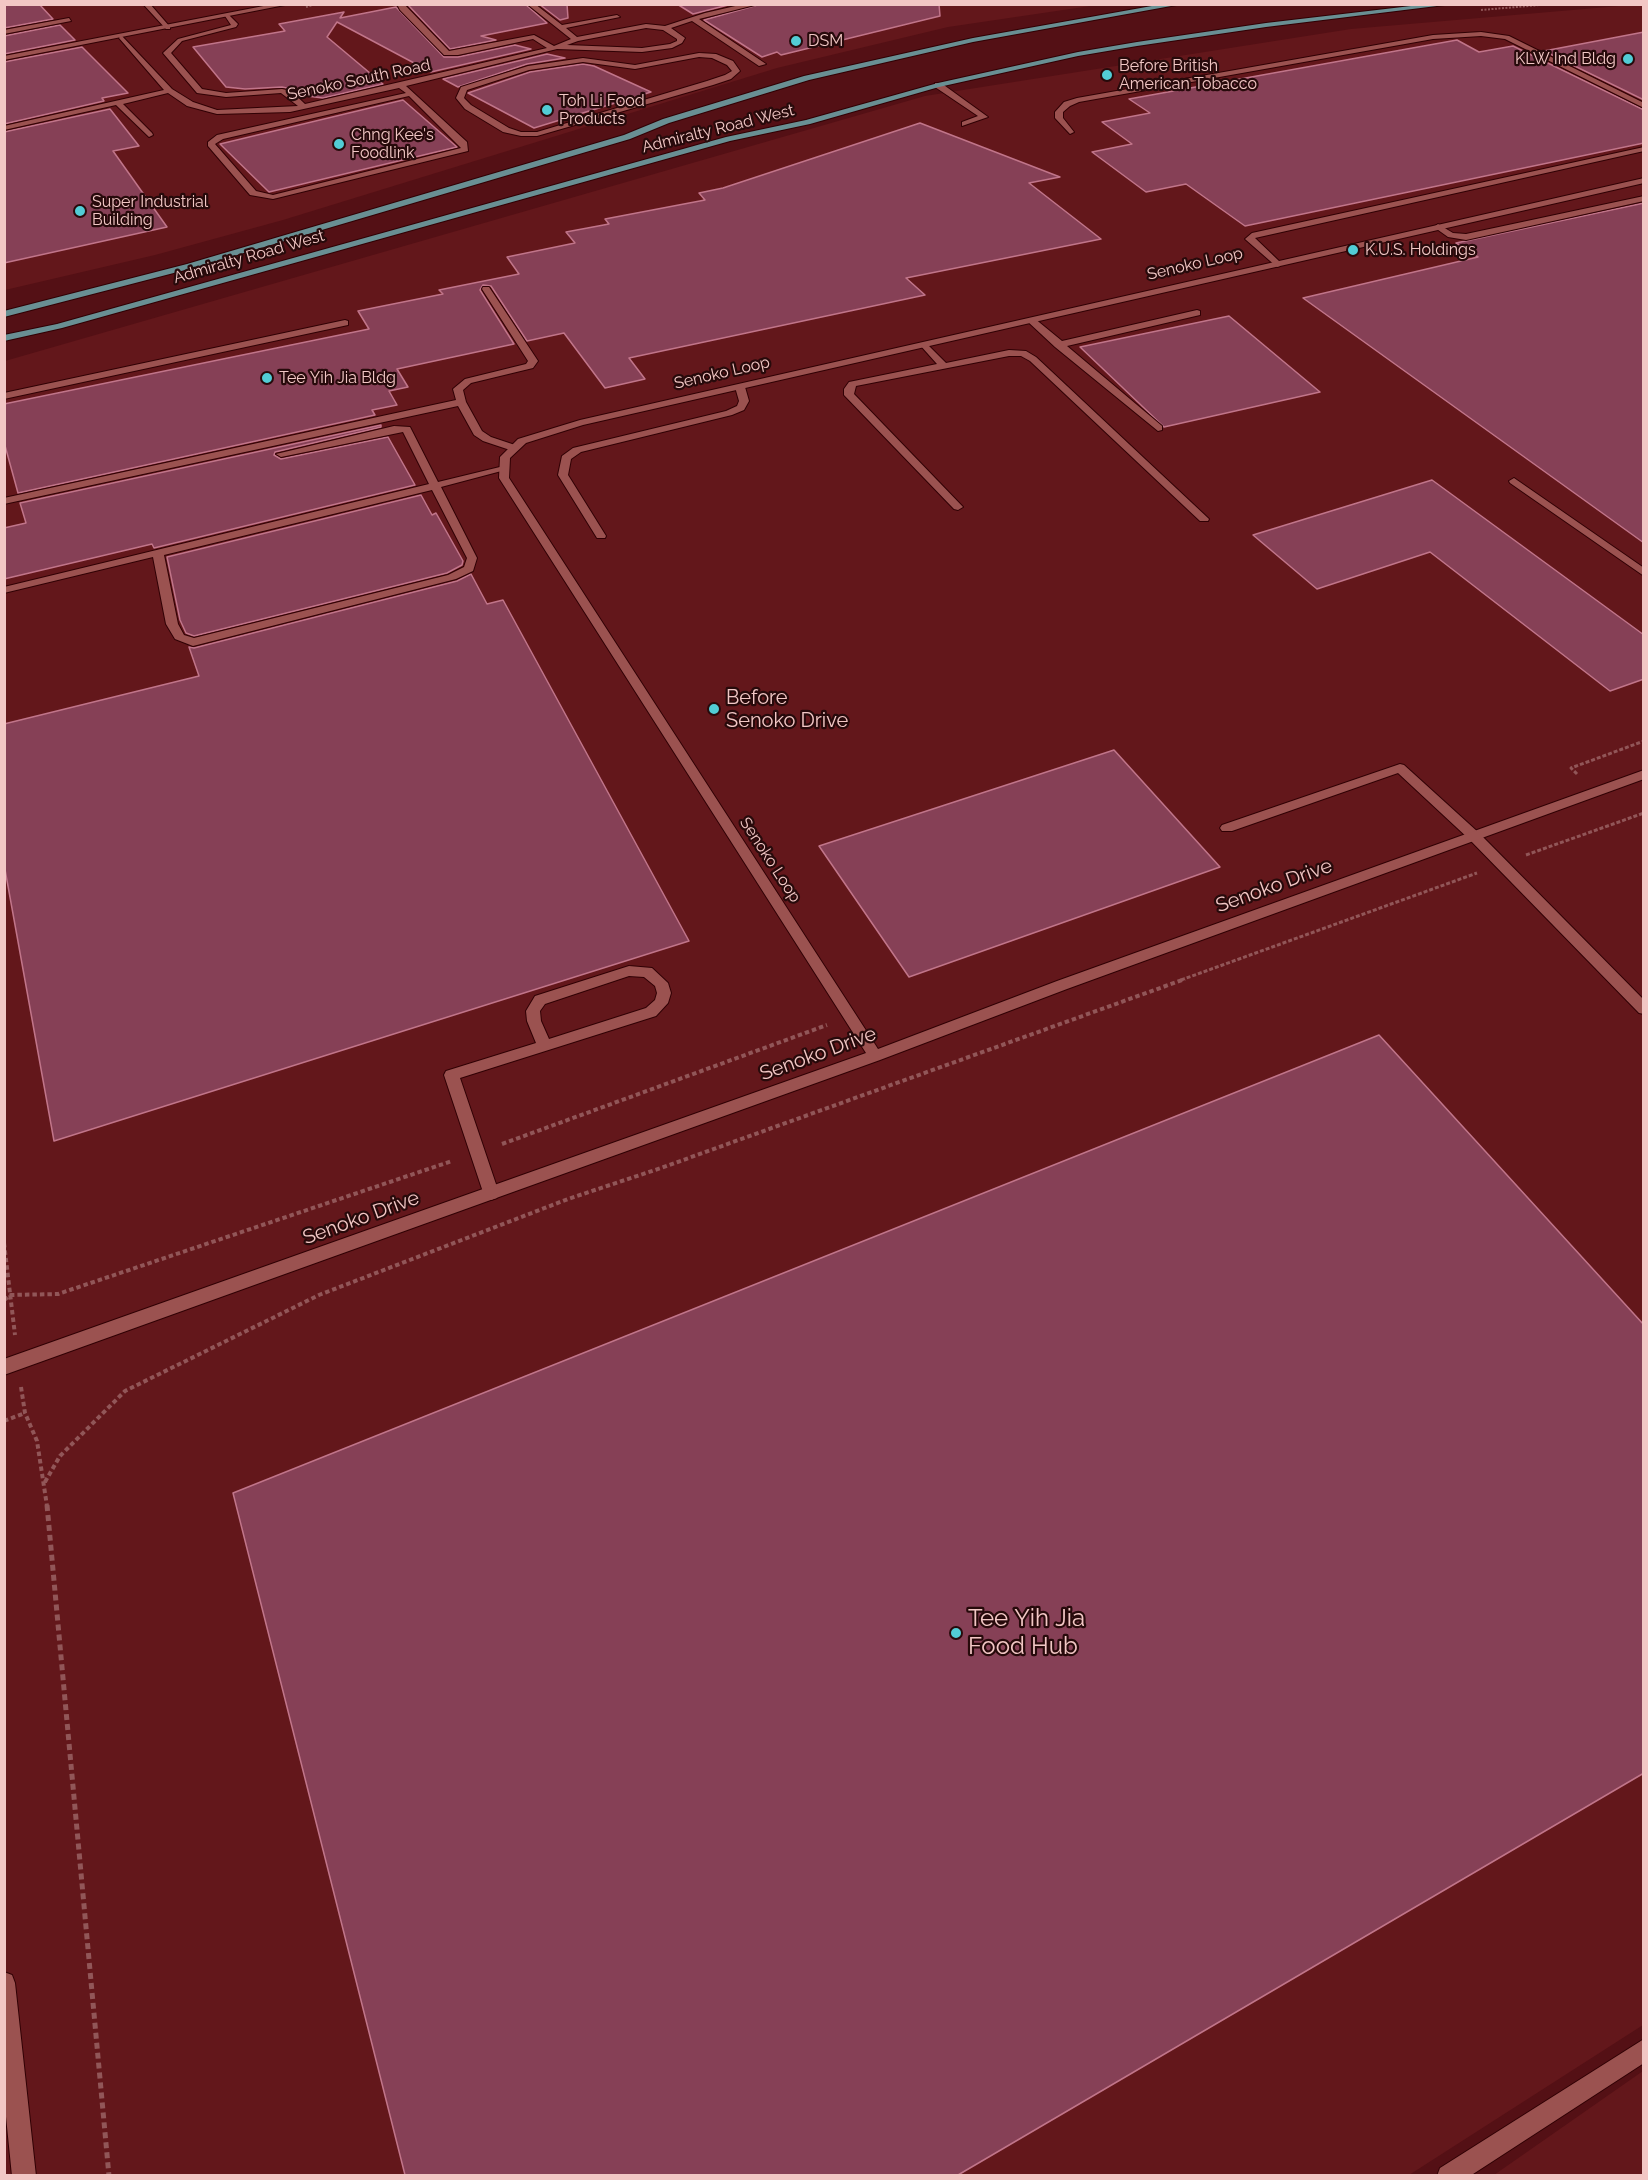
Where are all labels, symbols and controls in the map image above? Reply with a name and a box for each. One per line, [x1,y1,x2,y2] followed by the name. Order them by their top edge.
[808,31,843,51] place label: DSM
[789,34,803,48] marker: DSM
[1515,49,1616,69] place label: KLW Ind Bldg
[1621,52,1635,66] marker: KLW Ind Bldg
[286,55,432,105] street label: Senoko South Road
[1119,56,1257,94] place label: Before British American Tobacco
[1100,68,1114,82] marker: Before British American Tobacco
[559,91,645,129] place label: Toh Li Food Products
[640,101,796,157] street label: Admiralty Road West
[540,103,554,117] marker: Toh Li Food Products
[351,125,434,163] place label: Chng Kee's Foodlink
[332,137,346,151] marker: Chng Kee's Foodlink
[92,192,208,230] place label: Super Industrial Building
[73,204,87,218] marker: Super Industrial Building
[171,226,327,288] street label: Admiralty Road West
[1365,240,1476,260] place label: K.U.S. Holdings
[1346,243,1360,257] marker: K.U.S. Holdings
[1145,244,1245,284] street label: Senoko Loop
[672,353,772,393] street label: Senoko Loop
[279,368,396,388] place label: Tee Yih Jia Bldg
[260,371,274,385] marker: Tee Yih Jia Bldg
[726,686,848,733] place label: Before Senoko Drive
[707,702,721,716] marker: Before Senoko Drive
[735,814,805,906] street label: Senoko Loop
[1212,854,1336,918] street label: Senoko Drive
[756,1022,880,1086] street label: Senoko Drive
[299,1186,423,1250] street label: Senoko Drive
[968,1605,1085,1661] place label: Tee Yih Jia Food Hub
[949,1626,963,1640] marker: Tee Yih Jia Food Hub

